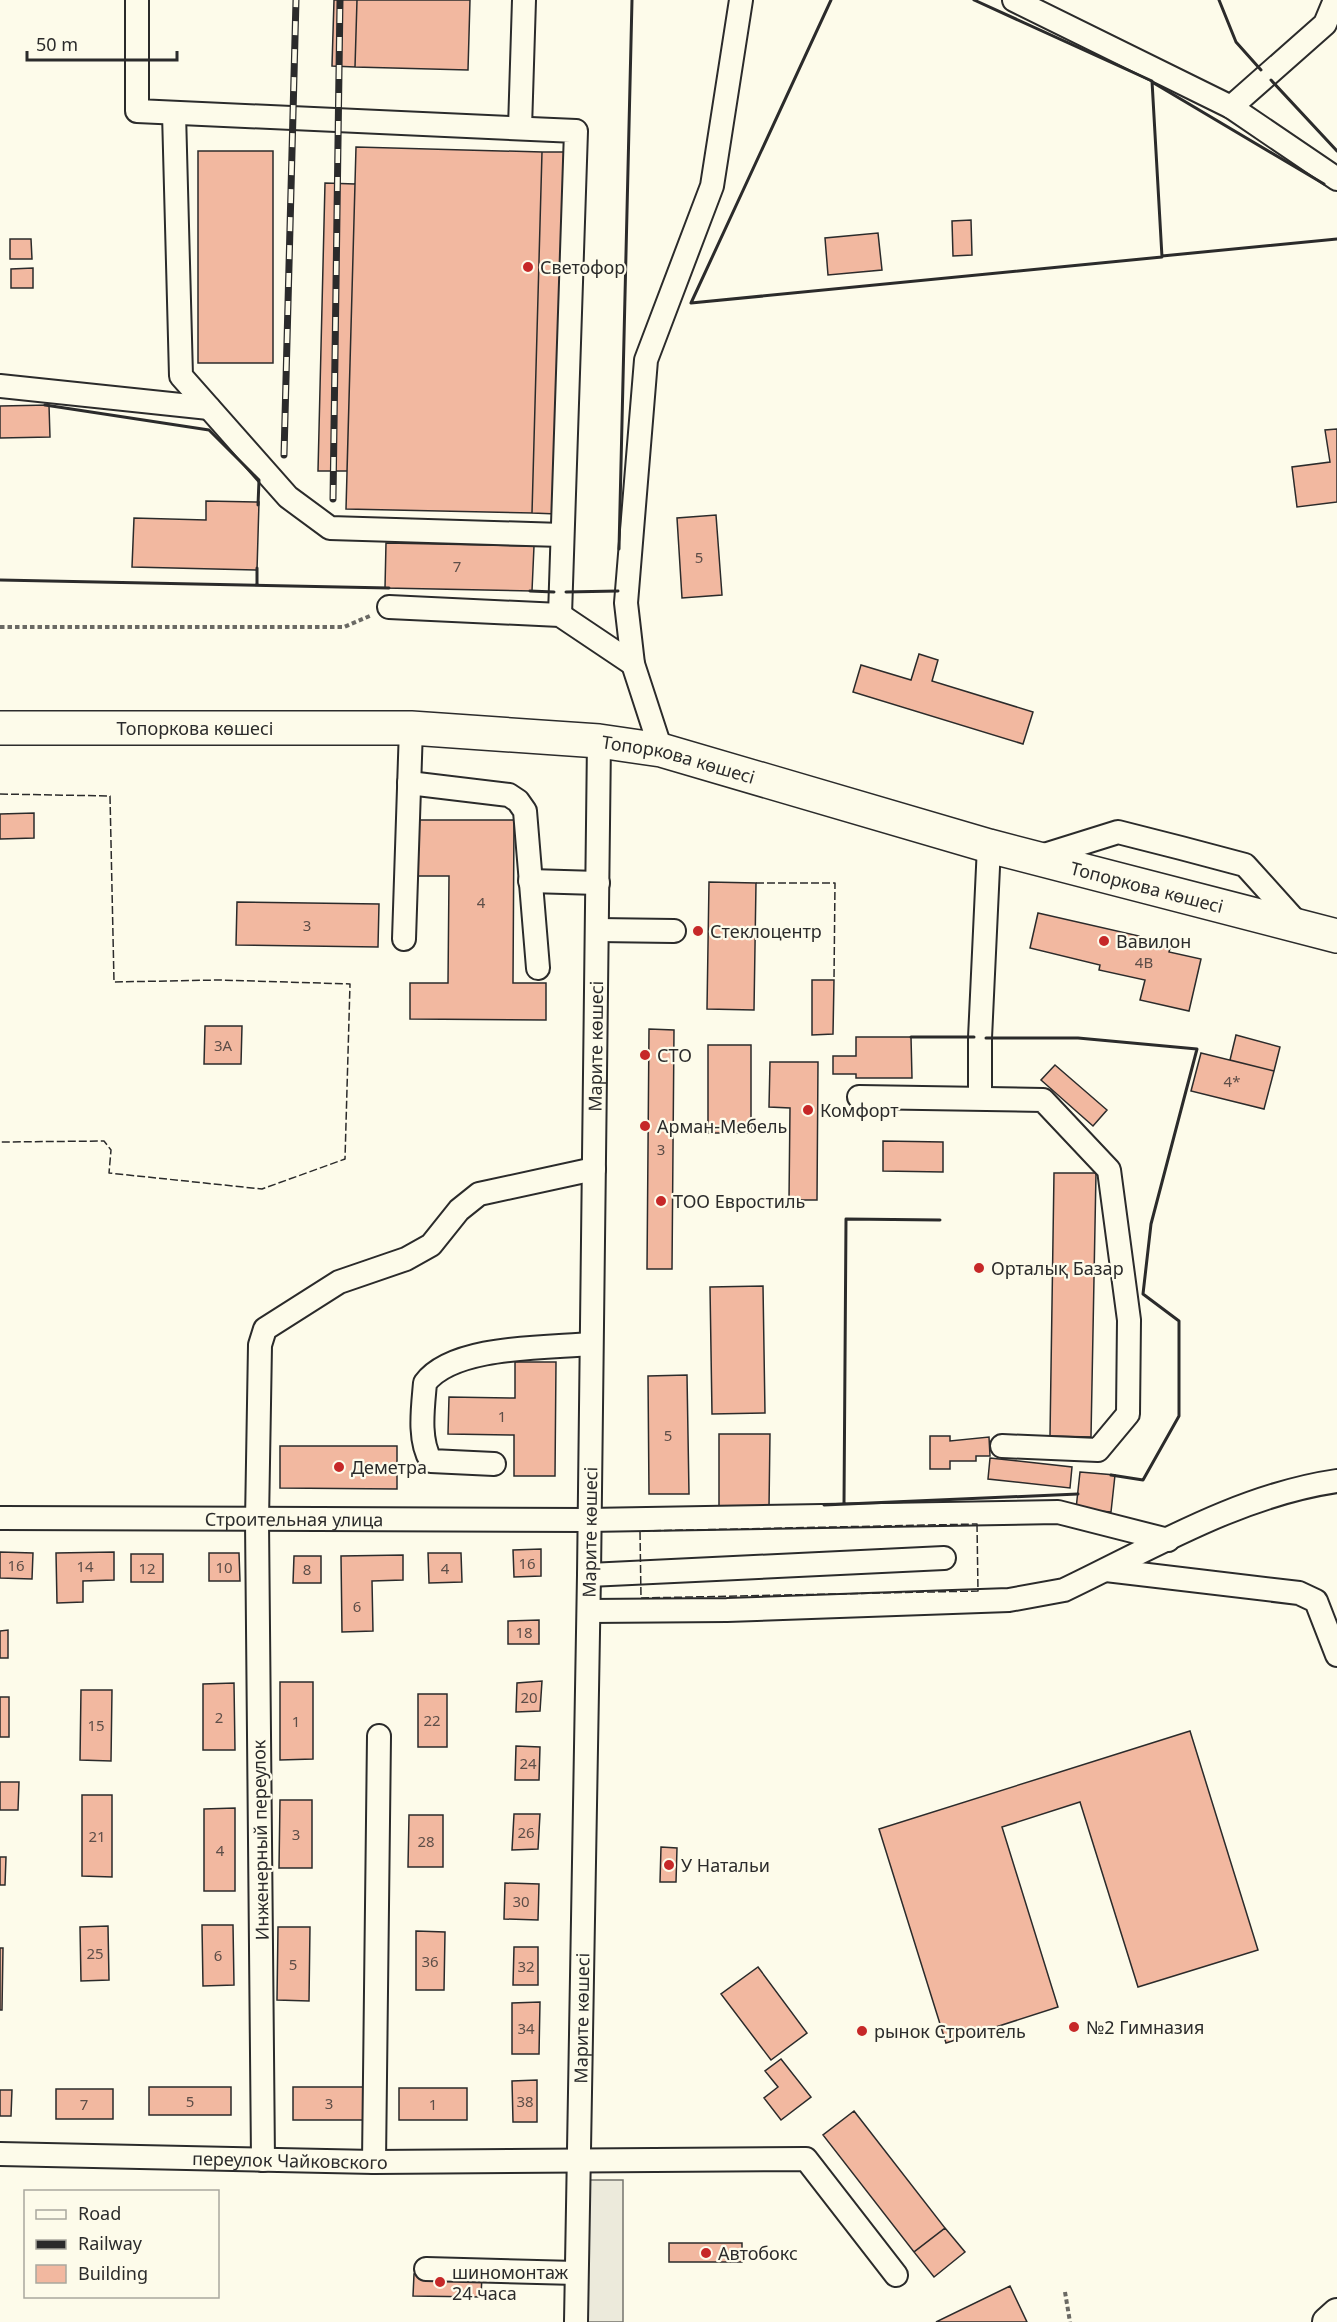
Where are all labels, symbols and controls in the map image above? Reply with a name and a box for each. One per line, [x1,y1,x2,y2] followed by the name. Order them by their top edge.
[27,24,177,62] scale bar
[36,32,78,56] text: 50 m
[540,255,625,279] place label: Светофор
[521,260,535,274] marker: Светофор
[695,547,703,567] house number: 5
[453,556,461,576] house number: 7
[117,716,273,740] street label: Топоркова көшесі
[600,730,758,789] street label: Топоркова көшесі
[1068,856,1226,918] street label: Топоркова көшесі
[477,892,486,912] house number: 4
[303,915,311,935] house number: 3
[710,919,822,943] place label: Стеклоцентр
[691,924,705,938] marker: Стеклоцентр
[1116,929,1191,953] place label: Вавилон
[1097,934,1111,948] marker: Вавилон
[1135,952,1153,972] house number: 4В
[583,981,608,1112] street label: Марите көшесі
[214,1035,233,1055] house number: 3А
[657,1043,692,1067] place label: СТО
[638,1048,652,1062] marker: СТО
[1224,1071,1240,1091] house number: 4*
[820,1098,899,1122] place label: Комфорт
[801,1103,815,1117] marker: Комфорт
[657,1114,787,1138] place label: Арман-Мебель
[638,1119,652,1133] marker: Арман-Мебель
[657,1139,665,1159] house number: 3
[673,1189,805,1213] place label: ТОО Евростиль
[654,1194,668,1208] marker: ТОО Евростиль
[991,1256,1124,1280] place label: Орталық Базар
[972,1261,986,1275] marker: Орталық Базар
[498,1406,506,1426] house number: 1
[664,1425,672,1445] house number: 5
[351,1455,427,1479] place label: Деметра
[332,1460,346,1474] marker: Деметра
[577,1467,602,1598] street label: Марите көшесі
[205,1507,383,1531] street label: Строительная улица
[518,1553,536,1573] house number: 16
[7,1555,25,1575] house number: 16
[76,1556,94,1576] house number: 14
[215,1557,233,1577] house number: 10
[138,1558,156,1578] house number: 12
[441,1558,450,1578] house number: 4
[303,1559,311,1579] house number: 8
[353,1596,361,1616] house number: 6
[515,1622,533,1642] house number: 18
[520,1687,538,1707] house number: 20
[215,1707,223,1727] house number: 2
[423,1710,441,1730] house number: 22
[292,1711,300,1731] house number: 1
[87,1715,105,1735] house number: 15
[246,1739,274,1940] street label: Инженерный переулок
[519,1753,537,1773] house number: 24
[517,1822,535,1842] house number: 26
[292,1824,300,1844] house number: 3
[88,1826,106,1846] house number: 21
[417,1831,435,1851] house number: 28
[216,1840,225,1860] house number: 4
[681,1853,770,1877] place label: У Натальи
[662,1858,676,1872] marker: У Натальи
[512,1891,530,1911] house number: 30
[86,1943,104,1963] house number: 25
[214,1945,222,1965] house number: 6
[421,1951,439,1971] house number: 36
[568,1952,594,2084] street label: Марите көшесі
[289,1954,297,1974] house number: 5
[517,1956,535,1976] house number: 32
[1086,2015,1204,2039] place label: №2 Гимназия
[517,2018,535,2038] house number: 34
[874,2019,1026,2043] place label: рынок Строитель
[1067,2020,1081,2034] marker: №2 Гимназия
[855,2024,869,2038] marker: рынок Строитель
[186,2091,194,2111] house number: 5
[516,2091,534,2111] house number: 38
[325,2093,333,2113] house number: 3
[80,2094,88,2114] house number: 7
[429,2094,437,2114] house number: 1
[192,2146,388,2174] street label: переулок Чайковского
[24,2190,219,2298] legend
[78,2201,121,2225] text: Road
[78,2231,143,2255] text: Railway
[718,2241,798,2265] place label: Автобокс
[699,2246,713,2260] marker: Автобокс
[452,2260,569,2305] place label: шиномонтаж 24 часа
[78,2261,148,2285] text: Building
[433,2275,447,2289] marker: шиномонтаж 24 часа

